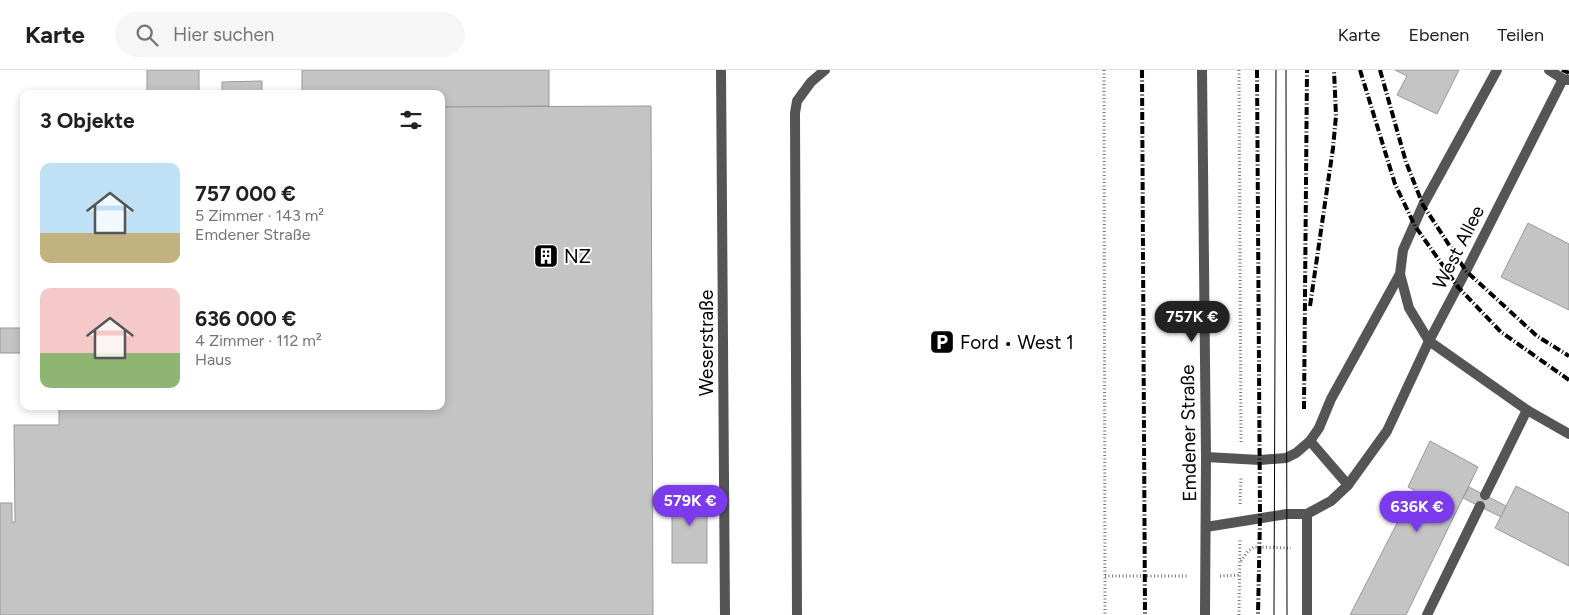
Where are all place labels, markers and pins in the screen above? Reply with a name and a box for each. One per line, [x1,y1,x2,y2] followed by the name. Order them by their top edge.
[533,243,559,269] building icon: NZ
[564,245,591,268] place label: NZ
[1151,300,1233,343] pin: 757K €
[929,329,955,355] parking icon: Ford • West 1
[960,331,1074,354] place label: Ford • West 1
[649,484,731,527] pin: 579K €
[1376,490,1458,533] pin: 636K €

